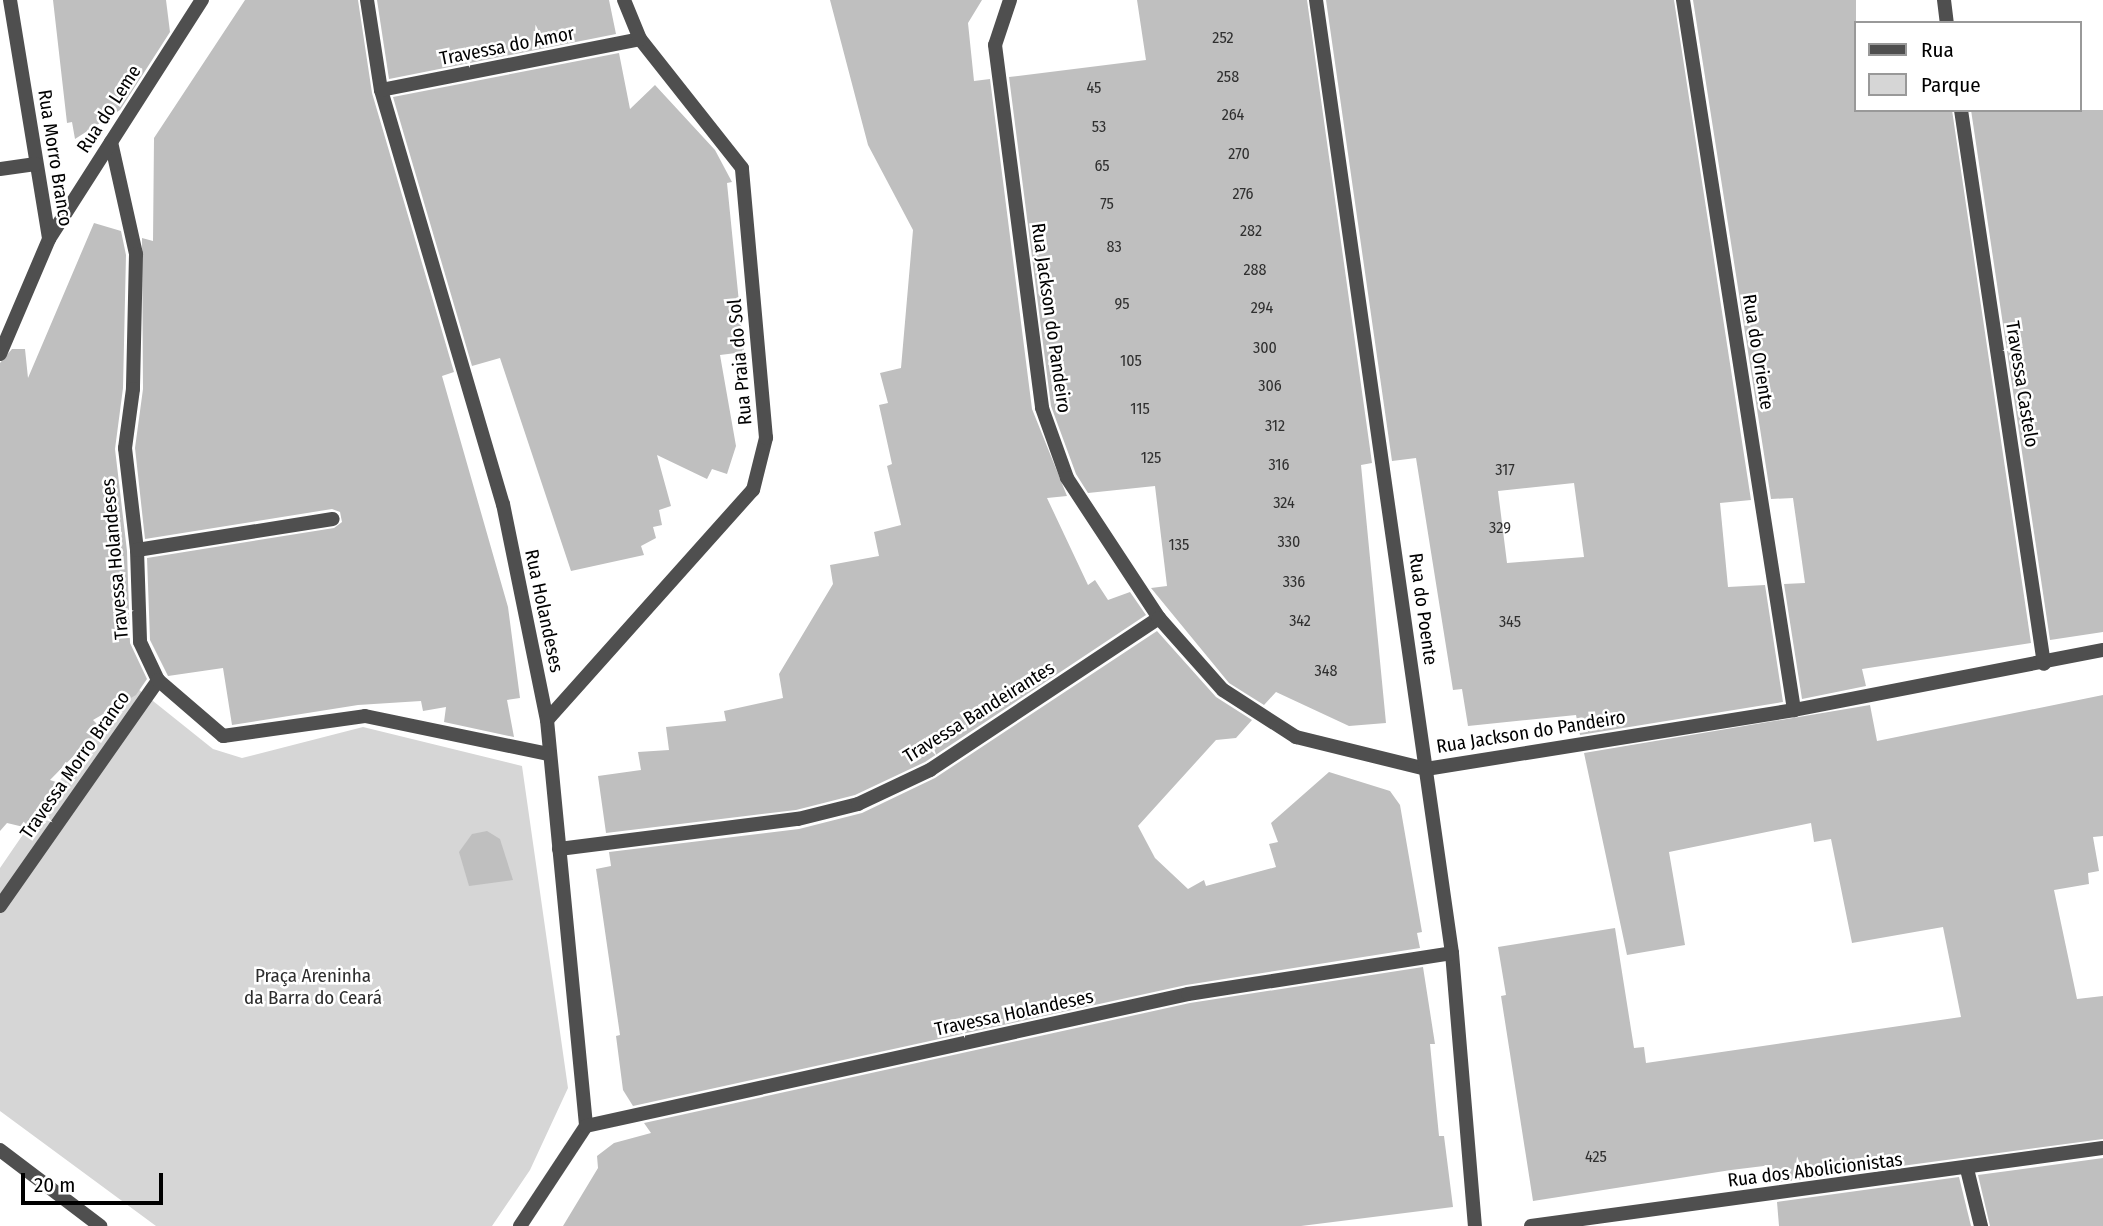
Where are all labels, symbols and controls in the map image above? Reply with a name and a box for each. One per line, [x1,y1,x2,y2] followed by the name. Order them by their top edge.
[1854,21,2082,112] legend
[438,22,576,70] street label: Travessa do Amor
[1212,28,1234,48] house number: 252
[1921,37,1954,63] text: Rua
[72,61,146,157] street label: Rua do Leme
[1217,67,1239,87] house number: 258
[1921,72,1981,98] text: Parque
[1087,78,1101,98] house number: 45
[33,88,77,228] street label: Rua Morro Branco
[1222,105,1244,125] house number: 264
[1092,117,1106,137] house number: 53
[1228,144,1250,164] house number: 270
[1094,156,1110,176] house number: 65
[1233,184,1253,204] house number: 276
[1100,194,1114,214] house number: 75
[1240,221,1262,241] house number: 282
[1026,222,1076,414] street label: Rua Jackson do Pandeiro
[1106,237,1122,257] house number: 83
[1243,260,1267,280] house number: 288
[1738,293,1778,411] street label: Rua do Oriente
[1114,294,1130,314] house number: 95
[723,298,757,426] street label: Rua Praia do Sol
[1251,298,1273,318] house number: 294
[2001,319,2043,449] street label: Travessa Castelo
[1253,338,1277,358] house number: 300
[1120,351,1142,371] house number: 105
[1258,376,1282,396] house number: 306
[1130,399,1150,419] house number: 115
[1265,416,1285,436] house number: 312
[1141,448,1161,468] house number: 125
[1268,455,1290,475] house number: 316
[1495,460,1515,480] house number: 317
[97,477,133,641] street label: Travessa Holandeses
[1273,493,1295,513] house number: 324
[1489,518,1511,538] house number: 329
[1278,532,1300,552] house number: 330
[1169,535,1189,555] house number: 135
[520,547,568,675] street label: Rua Holandeses
[1404,552,1442,666] street label: Rua do Poente
[1283,572,1305,592] house number: 336
[1289,611,1311,631] house number: 342
[1499,612,1521,632] house number: 345
[899,656,1059,768] street label: Travessa Bandeirantes
[1315,661,1337,681] house number: 348
[15,687,135,843] street label: Travessa Morro Branco
[1435,706,1627,758] street label: Rua Jackson do Pandeiro
[244,965,382,1009] park label: Praça Areninha da Barra do Ceará
[933,985,1095,1041] street label: Travessa Holandeses
[1585,1147,1607,1167] house number: 425
[1726,1148,1904,1192] street label: Rua dos Abolicionistas
[24,1160,166,1204] scale bar
[34,1172,75,1198] text: 20 m

